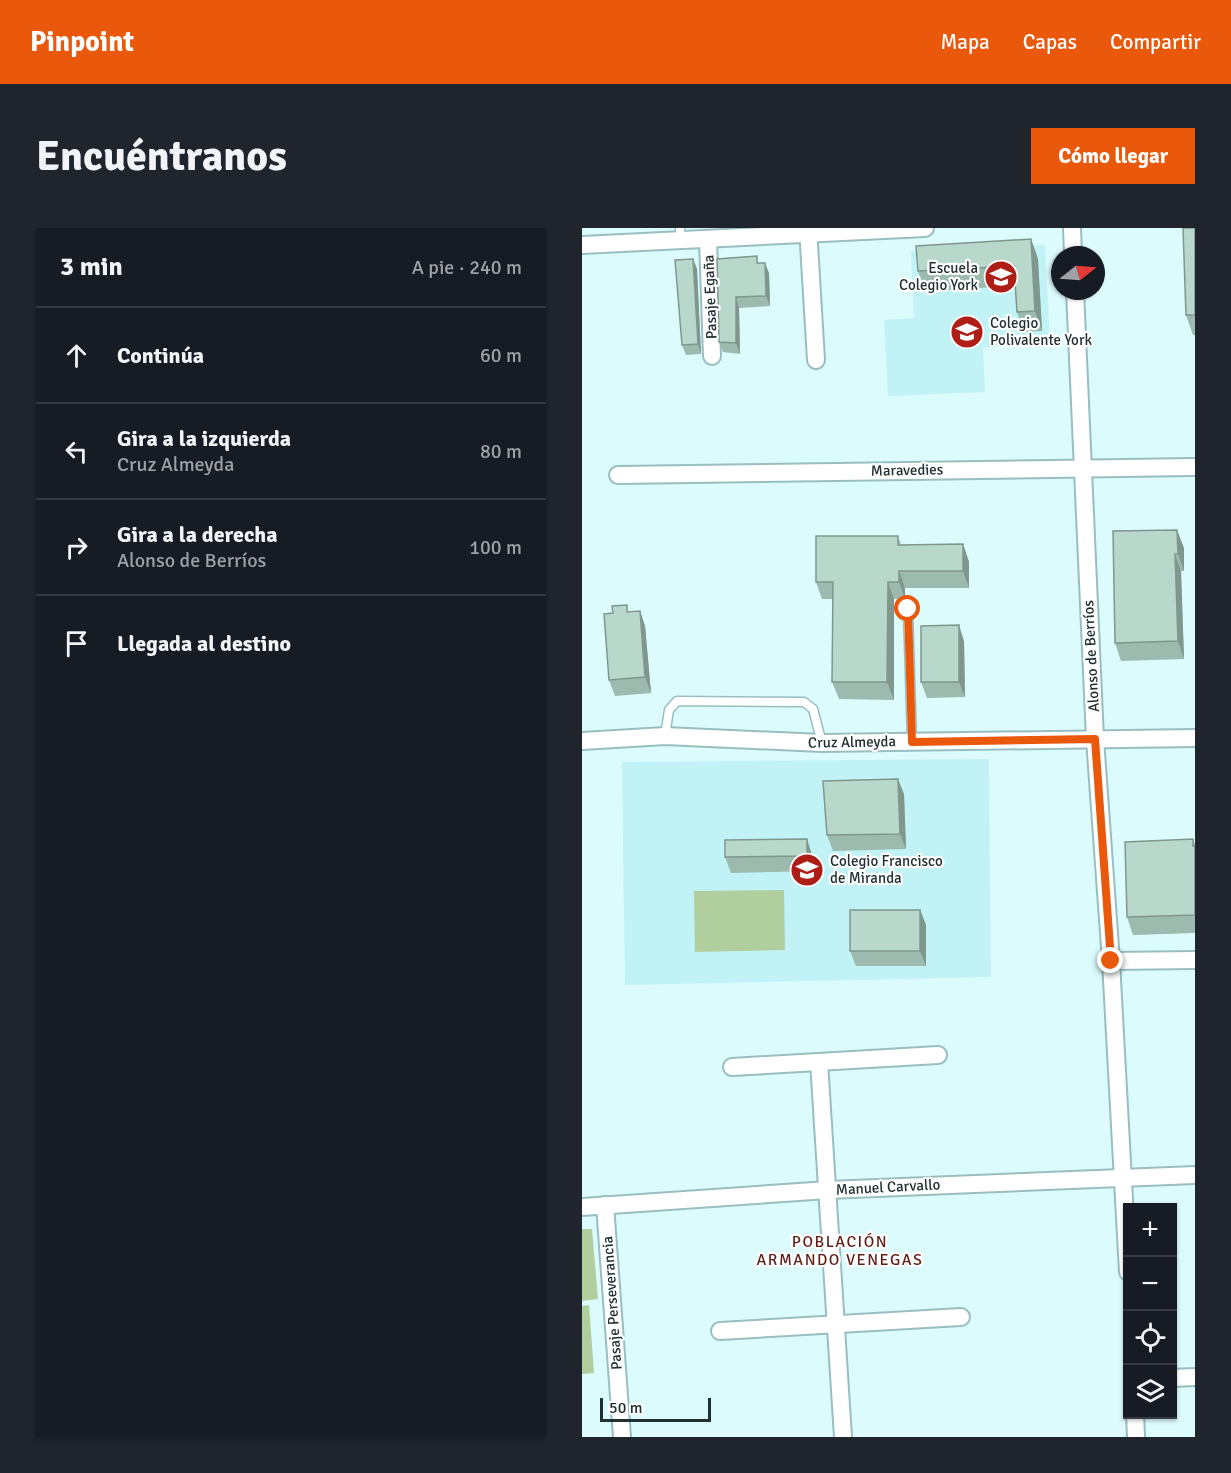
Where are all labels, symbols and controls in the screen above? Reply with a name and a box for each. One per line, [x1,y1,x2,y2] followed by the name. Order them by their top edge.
[30,25,134,59] text: Pinpoint
[940,29,990,55] text: Mapa
[1023,29,1077,55] text: Capas
[1110,29,1201,55] text: Compartir
[1031,128,1195,184] button: Cómo llegar
[36,131,287,182] text: Encuéntranos
[1051,246,1105,300] north arrow
[60,251,123,283] text: 3 min
[700,254,720,340] street label: Pasaje Egaña
[412,255,522,280] text: A pie · 240 m
[899,259,978,294] place label: Escuela Colegio York
[983,259,1019,295] school or university icon: Escuela Colegio York
[949,314,985,350] school or university icon: Colegio Polivalente York
[990,314,1092,349] place label: Colegio Polivalente York
[60,339,93,372] icon: ahead
[117,342,204,369] text: Continúa
[480,343,522,368] text: 60 m
[117,425,291,452] text: Gira a la izquierda
[60,435,93,468] icon: left
[480,439,522,464] text: 80 m
[117,452,234,477] text: Cruz Almeyda
[871,460,944,480] street label: Maravedies
[117,521,278,548] text: Gira a la derecha
[60,531,93,564] icon: right
[469,535,522,560] text: 100 m
[117,548,266,573] text: Alonso de Berríos
[894,595,920,621] route start
[1079,599,1103,712] street label: Alonso de Berríos
[60,627,93,660] icon: arrive
[117,630,291,657] text: Llegada al destino
[808,732,896,752] street label: Cruz Almeyda
[789,852,825,888] school or university icon: Colegio Francisco de Miranda
[830,852,943,887] place label: Colegio Francisco de Miranda
[1097,947,1123,973] route end
[835,1175,941,1199] street label: Manuel Carvallo
[1123,1203,1177,1419] map controls
[1123,1203,1177,1257] button: +
[757,1232,923,1270] district label: POBLACIÓN ARMANDO VENEGAS
[598,1235,626,1371] street label: Pasaje Perseverancia
[1123,1257,1177,1311] button: −
[1123,1311,1177,1365] button: locate
[1123,1365,1177,1419] button: layers
[600,1395,711,1422] scale bar
[609,1398,643,1418] text: 50 m

